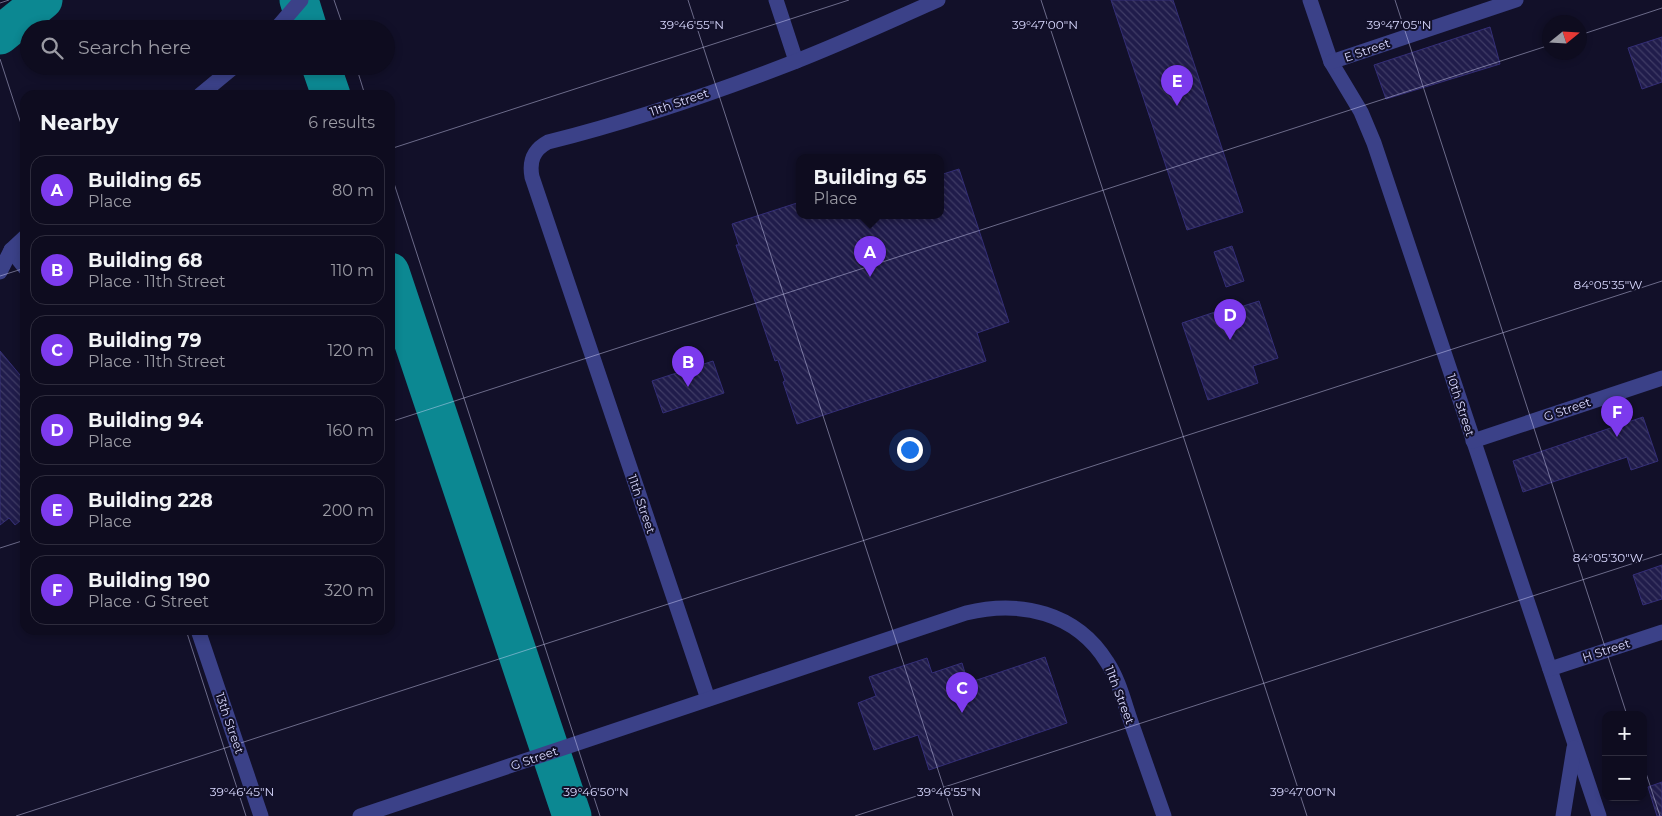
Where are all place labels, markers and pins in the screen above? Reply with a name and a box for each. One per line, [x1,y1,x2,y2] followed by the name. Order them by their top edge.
[1161,65,1193,106] pin: E
[854,236,886,277] pin: A
[1214,299,1246,340] pin: D
[672,346,704,387] pin: B
[1601,396,1633,437] pin: F
[946,672,978,713] pin: C

